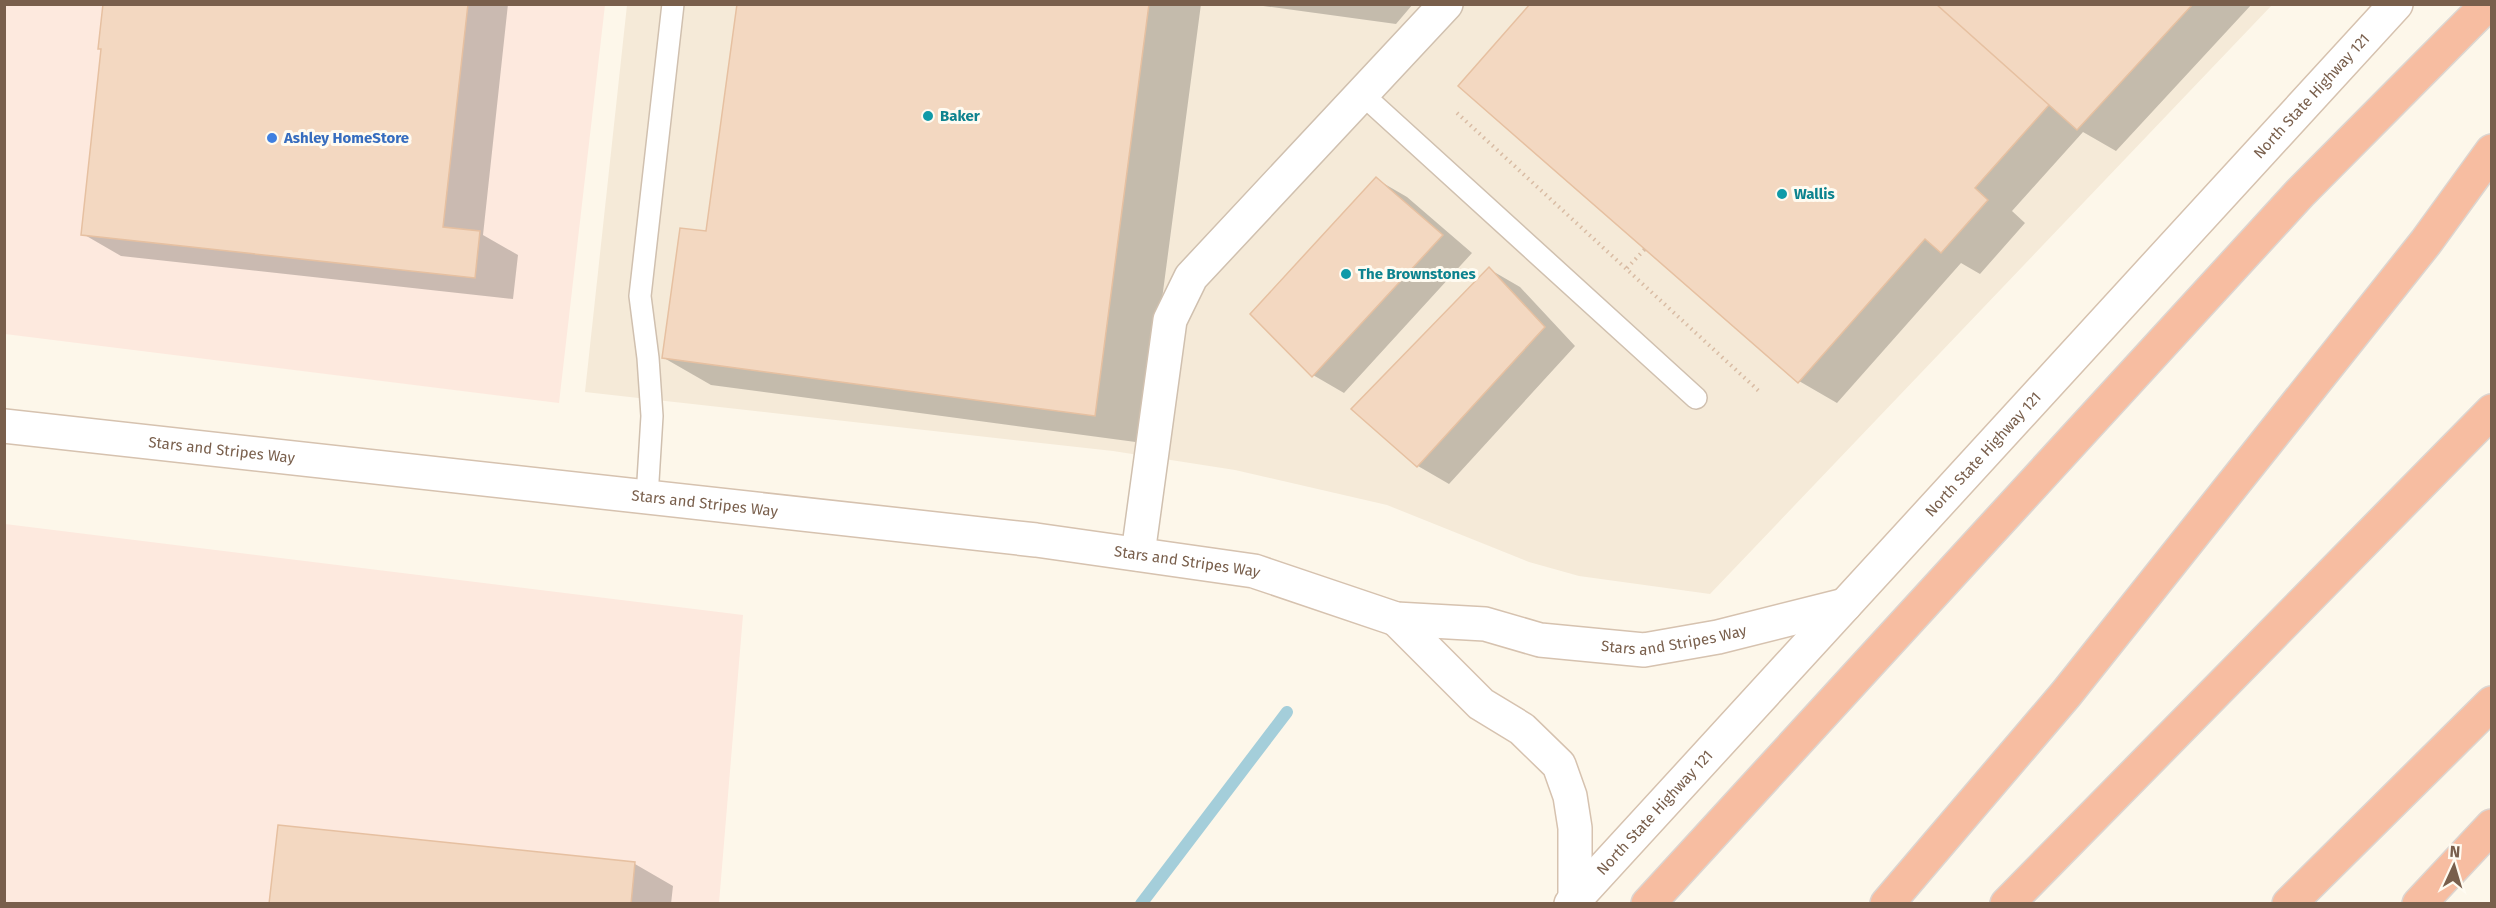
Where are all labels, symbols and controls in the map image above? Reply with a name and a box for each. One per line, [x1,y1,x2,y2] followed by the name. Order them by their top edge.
[2250,30,2373,162] street label: North State Highway 121
[940,107,981,125] place label: Baker
[921,109,935,123] marker: Baker
[283,129,409,147] place label: Ashley HomeStore
[265,131,279,145] marker: Ashley HomeStore
[1794,185,1835,203] place label: Wallis
[1775,187,1789,201] marker: Wallis
[1358,265,1476,283] place label: The Brownstones
[1339,267,1353,281] marker: The Brownstones
[1921,388,2045,521] street label: North State Highway 121
[148,433,296,467] street label: Stars and Stripes Way
[631,486,779,521] street label: Stars and Stripes Way
[1113,542,1263,582] street label: Stars and Stripes Way
[1600,621,1749,659] street label: Stars and Stripes Way
[1593,746,1717,879] street label: North State Highway 121
[2424,836,2484,896] north arrow
[2449,842,2461,861] text: N

